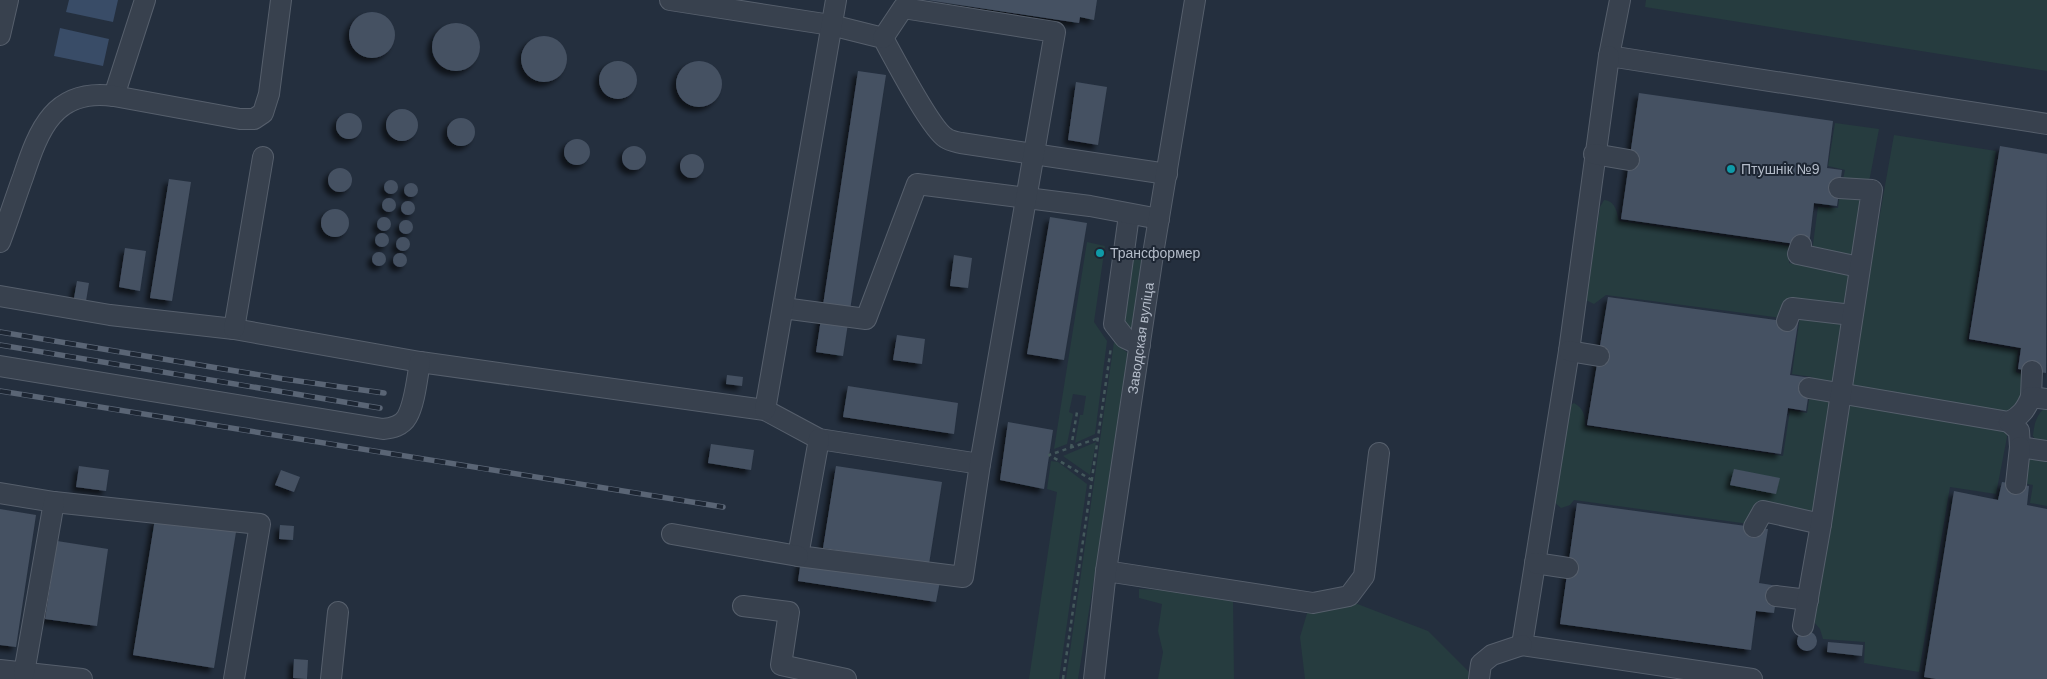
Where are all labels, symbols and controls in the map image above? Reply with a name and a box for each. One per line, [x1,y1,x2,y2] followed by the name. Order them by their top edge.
[1741,161,1820,177] place label: Птушнік №9
[1725,163,1737,175] marker: Птушнік №9
[1110,245,1201,261] place label: Трансформер
[1094,247,1106,259] marker: Трансформер
[1124,281,1157,395] street label: Заводская вуліца

